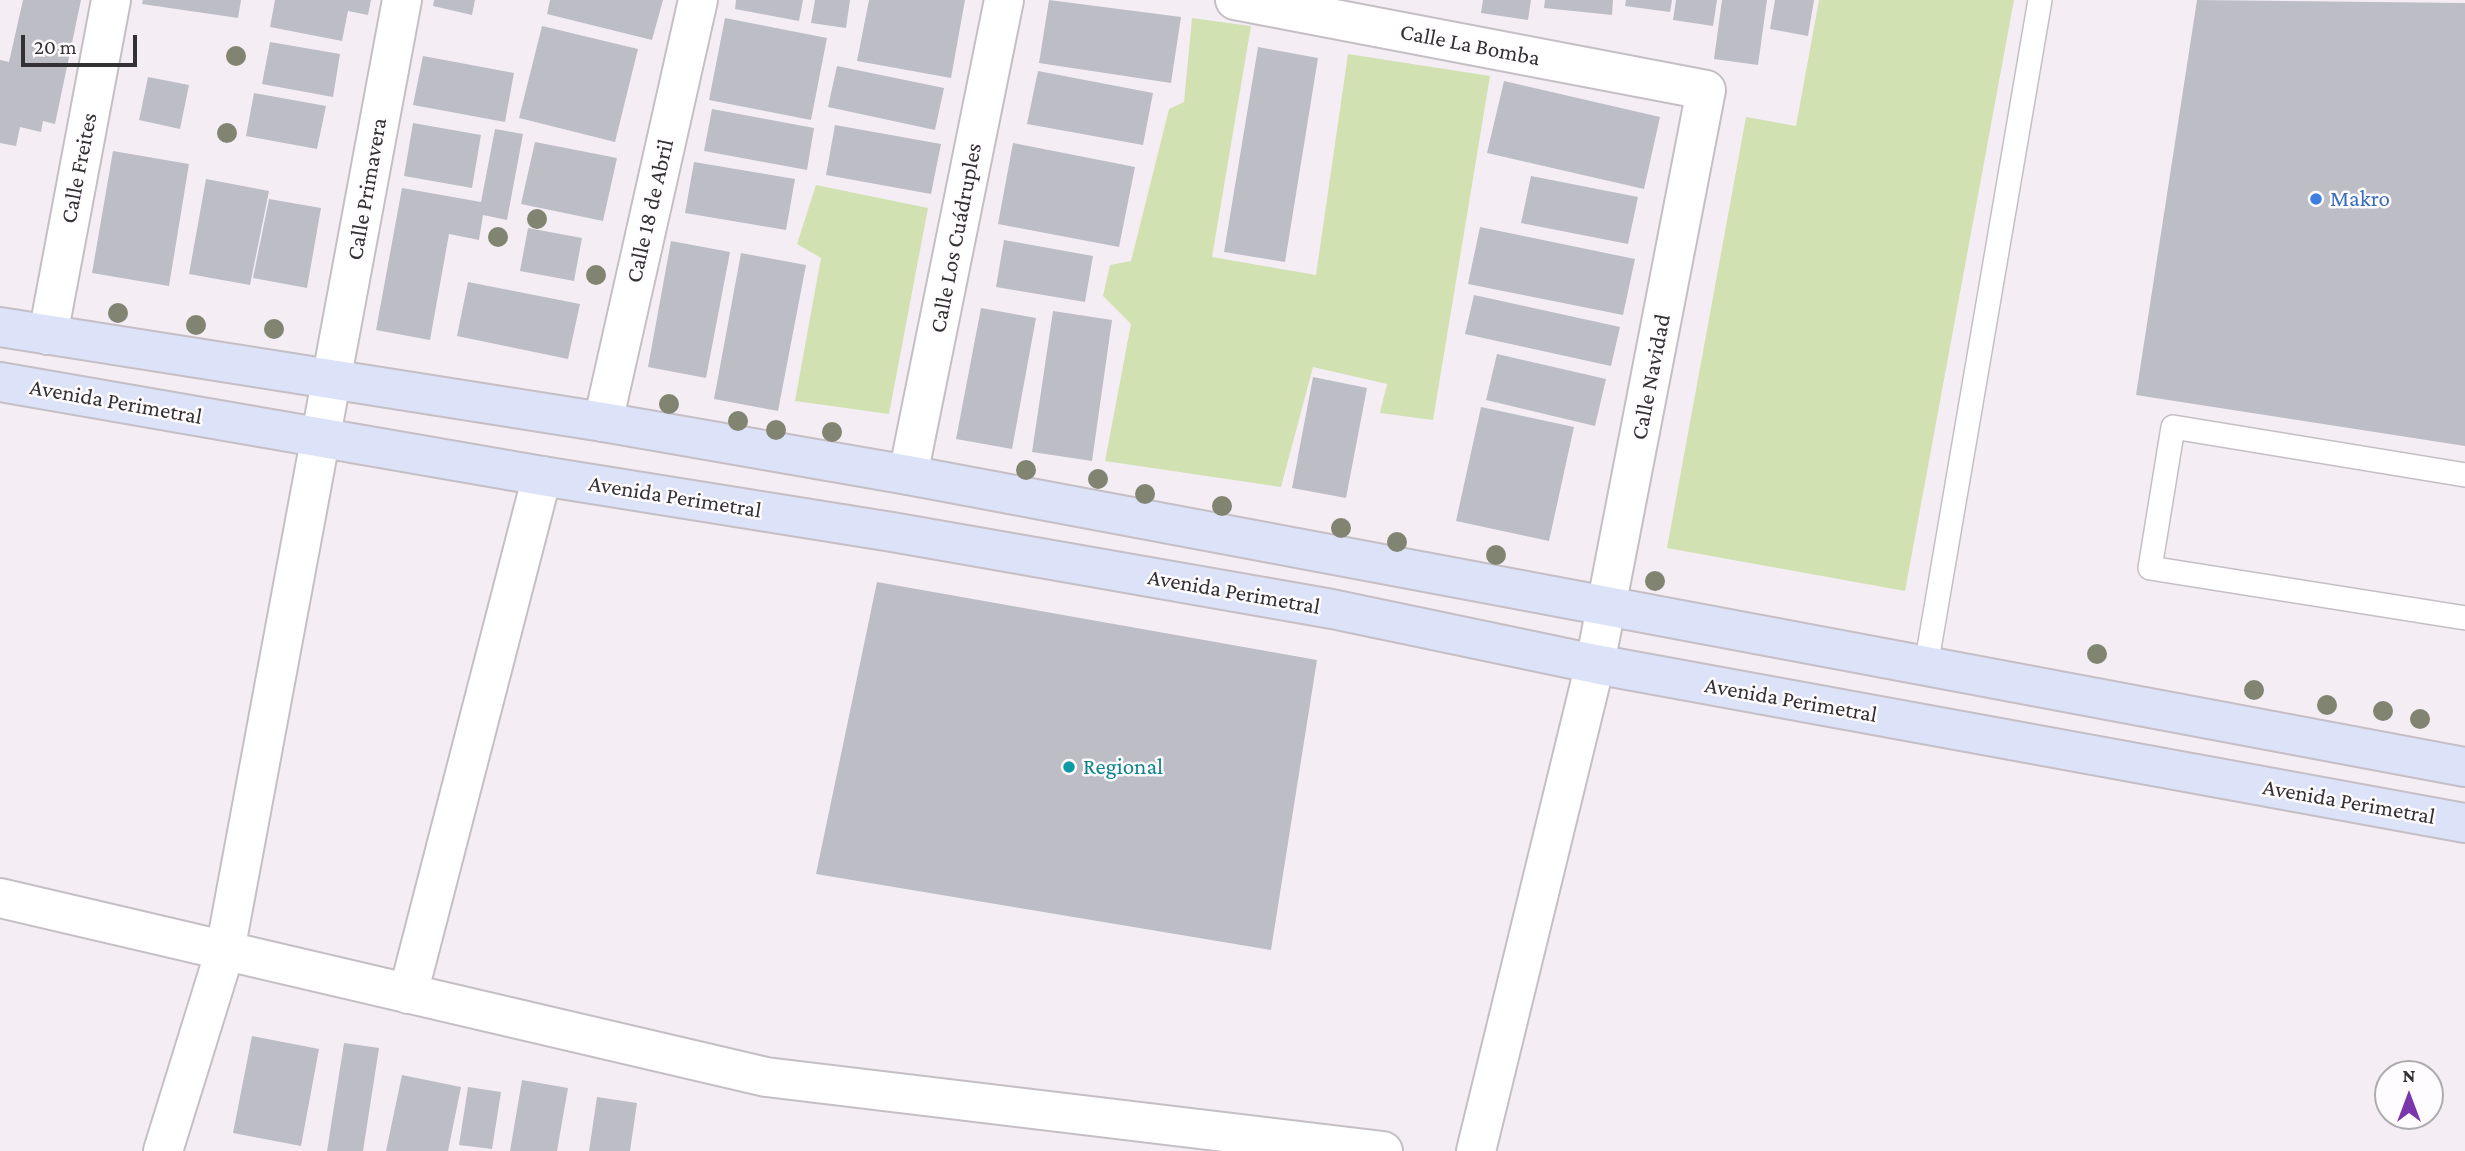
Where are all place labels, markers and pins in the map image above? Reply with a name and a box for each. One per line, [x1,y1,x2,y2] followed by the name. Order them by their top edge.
[2330,185,2390,213] place label: Makro
[2308,191,2324,207] marker: Makro
[1083,753,1163,781] place label: Regional
[1061,759,1077,775] marker: Regional

